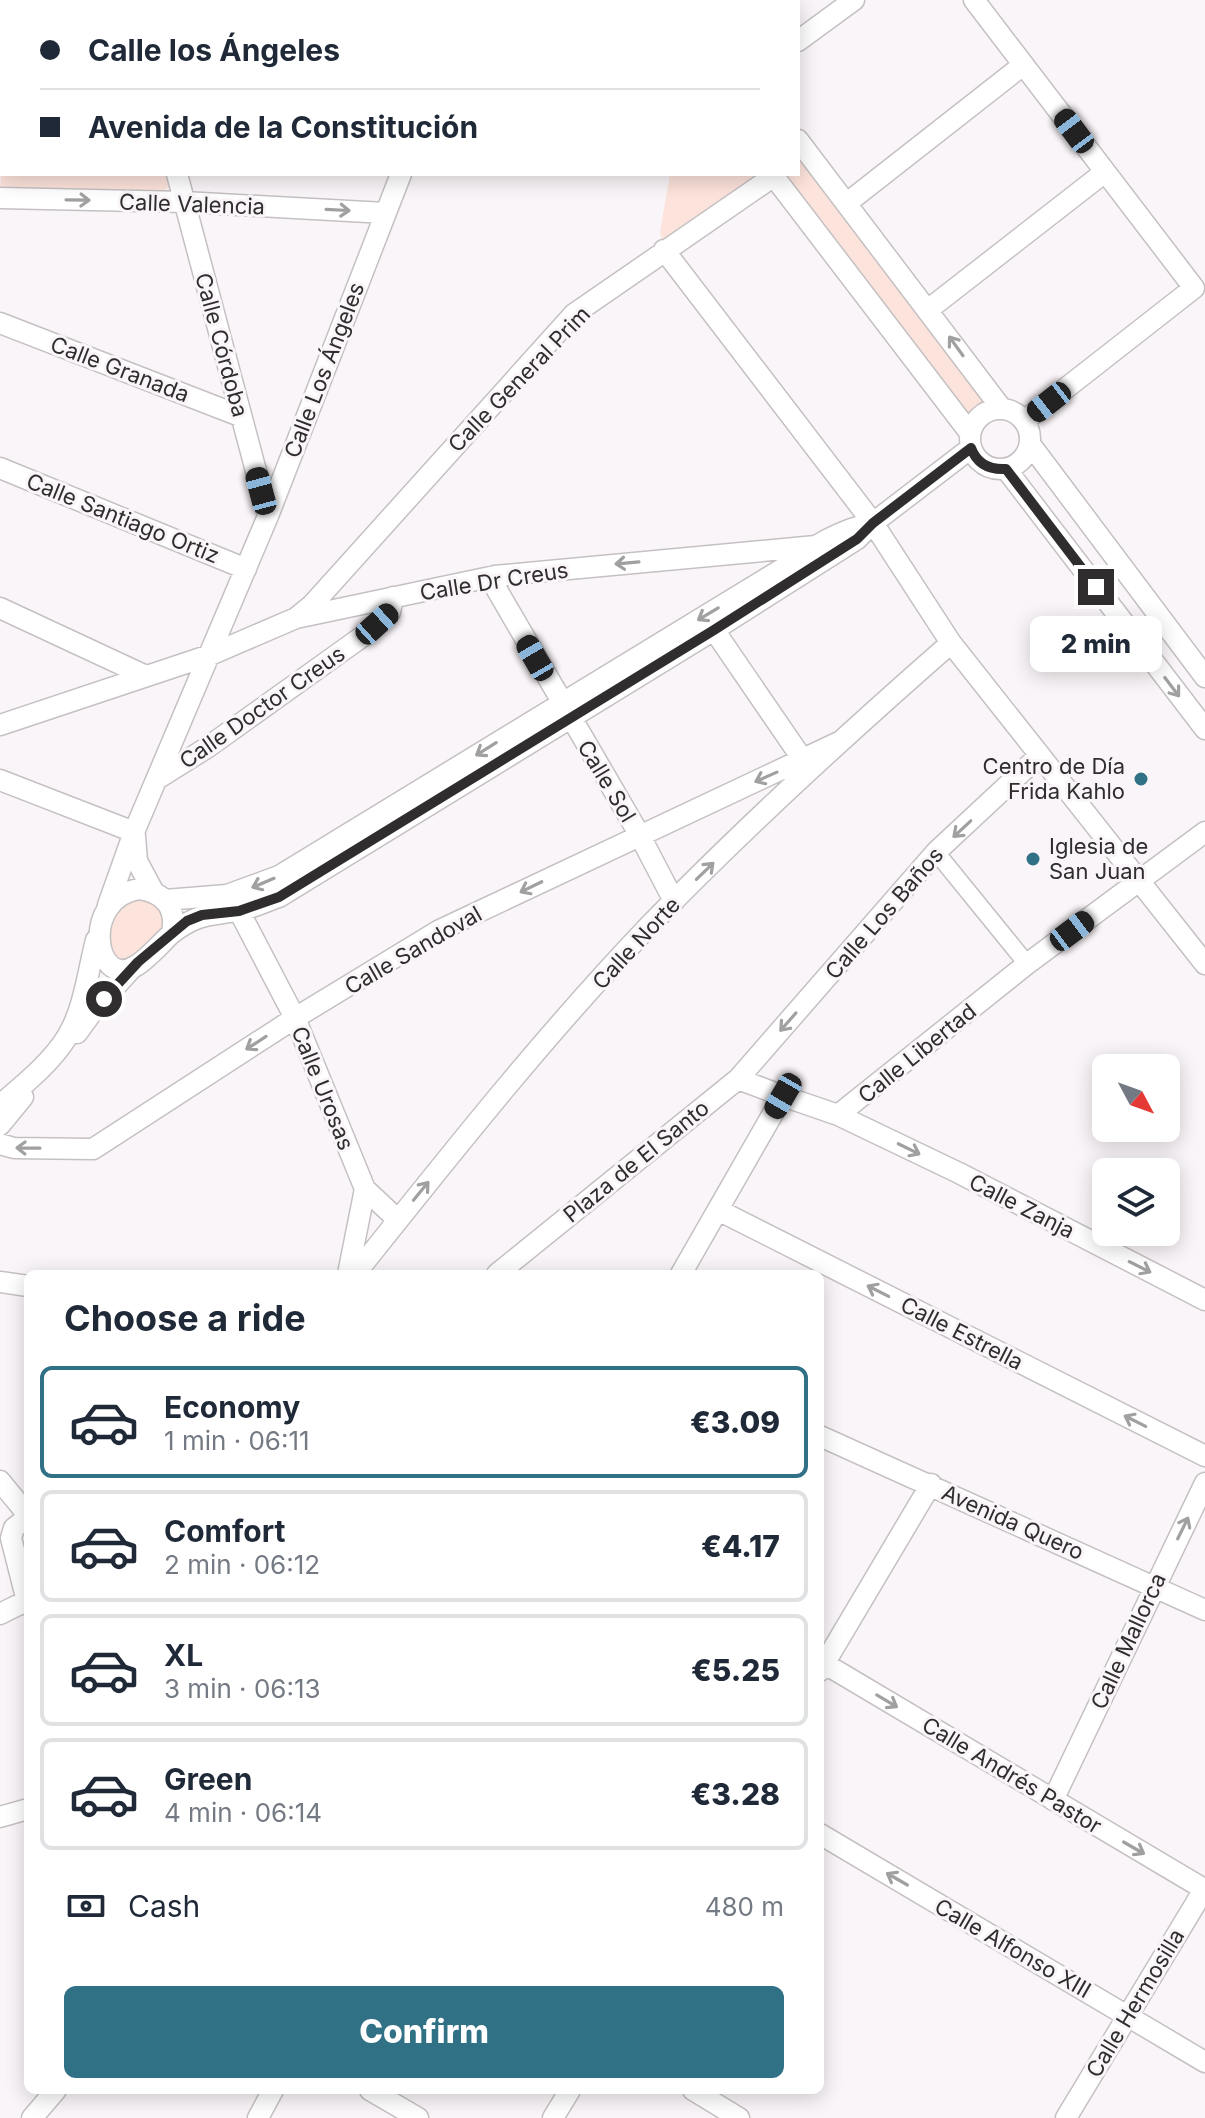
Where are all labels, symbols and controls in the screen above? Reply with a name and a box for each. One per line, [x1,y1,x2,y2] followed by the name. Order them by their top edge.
[88,32,340,68] text: Calle los Ángeles
[1050,105,1098,157] car
[88,109,478,145] text: Avenida de la Constitución
[119,188,265,220] street label: Calle Valencia
[64,192,91,208] one-way arrow
[324,203,351,218] one-way arrow
[190,270,254,420] street label: Calle Córdoba
[279,279,369,461] street label: Calle Los Ángeles
[443,301,595,457] street label: Calle General Prim
[47,331,193,407] street label: Calle Granada
[947,336,964,357] one-way arrow
[1023,378,1075,426] car
[243,465,279,517] car
[23,467,223,569] street label: Calle Santiago Ortiz
[418,556,570,606] street label: Calle Dr Creus
[614,556,641,571] one-way arrow
[1078,569,1114,605] route end
[351,599,403,649] car
[697,606,720,622] one-way arrow
[1030,615,1162,671] callout: 2 min
[1061,628,1131,659] text: 2 min
[513,631,557,685] car
[174,640,350,774] street label: Calle Doctor Creus
[1164,676,1181,697] one-way arrow
[572,735,642,827] street label: Calle Sol
[475,742,498,758] one-way arrow
[983,753,1125,804] place label: Centro de Día Frida Kahlo
[754,770,779,785] one-way arrow
[1132,770,1150,788] marker: Centro de Día Frida Kahlo
[952,819,972,838] one-way arrow
[1049,833,1148,884] place label: Iglesia de San Juan
[820,842,948,984] street label: Calle Los Baños
[1024,850,1042,868] marker: Iglesia de San Juan
[695,862,715,881] one-way arrow
[251,877,276,892] one-way arrow
[519,879,543,895] one-way arrow
[587,892,685,994] street label: Calle Norte
[340,900,486,1000] street label: Calle Sandoval
[1046,907,1098,955] car
[86,981,122,1017] route start
[853,998,981,1108] street label: Calle Libertad
[780,1012,798,1032] one-way arrow
[286,1022,360,1154] street label: Calle Urosas
[246,1035,268,1052] one-way arrow
[1092,1054,1180,1142] north arrow
[1092,1054,1180,1246] map controls
[761,1069,805,1123] car
[558,1094,714,1228] street label: Plaza de El Santo
[15,1140,42,1156] one-way arrow
[896,1142,920,1157] one-way arrow
[1092,1158,1180,1246] button: layers
[965,1168,1079,1244] street label: Calle Zanja
[412,1181,430,1202] one-way arrow
[1128,1259,1152,1275] one-way arrow
[867,1283,891,1299] one-way arrow
[896,1291,1028,1375] street label: Calle Estrella
[64,1296,306,1340] text: Choose a ride
[68,1386,140,1458] icon: car
[164,1389,300,1425] text: Economy
[690,1404,780,1440] text: €3.09
[1124,1413,1148,1428] one-way arrow
[164,1425,310,1456] text: 1 min · 06:11
[938,1479,1088,1565] street label: Avenida Quero
[68,1510,140,1582] icon: car
[164,1513,285,1549] text: Comfort
[1176,1516,1191,1540] one-way arrow
[701,1528,780,1564] text: €4.17
[164,1549,320,1580] text: 2 min · 06:12
[1085,1569,1171,1713] street label: Calle Mallorca
[68,1634,140,1706] icon: car
[164,1637,203,1673] text: XL
[691,1652,780,1688] text: €5.25
[164,1673,321,1704] text: 3 min · 06:13
[875,1693,898,1709] one-way arrow
[918,1711,1106,1839] street label: Calle Andrés Pastor
[68,1758,140,1830] icon: car
[164,1761,252,1797] text: Green
[691,1776,780,1812] text: €3.28
[164,1797,322,1828] text: 4 min · 06:14
[1122,1840,1145,1856] one-way arrow
[886,1871,909,1887] one-way arrow
[64,1884,108,1928] icon: cash
[128,1888,200,1924] text: Cash
[705,1891,784,1922] text: 480 m
[930,1893,1096,2003] street label: Calle Alfonso XIII
[1081,1924,1189,2082] street label: Calle Hermosilla
[64,1986,784,2078] button: Confirm

